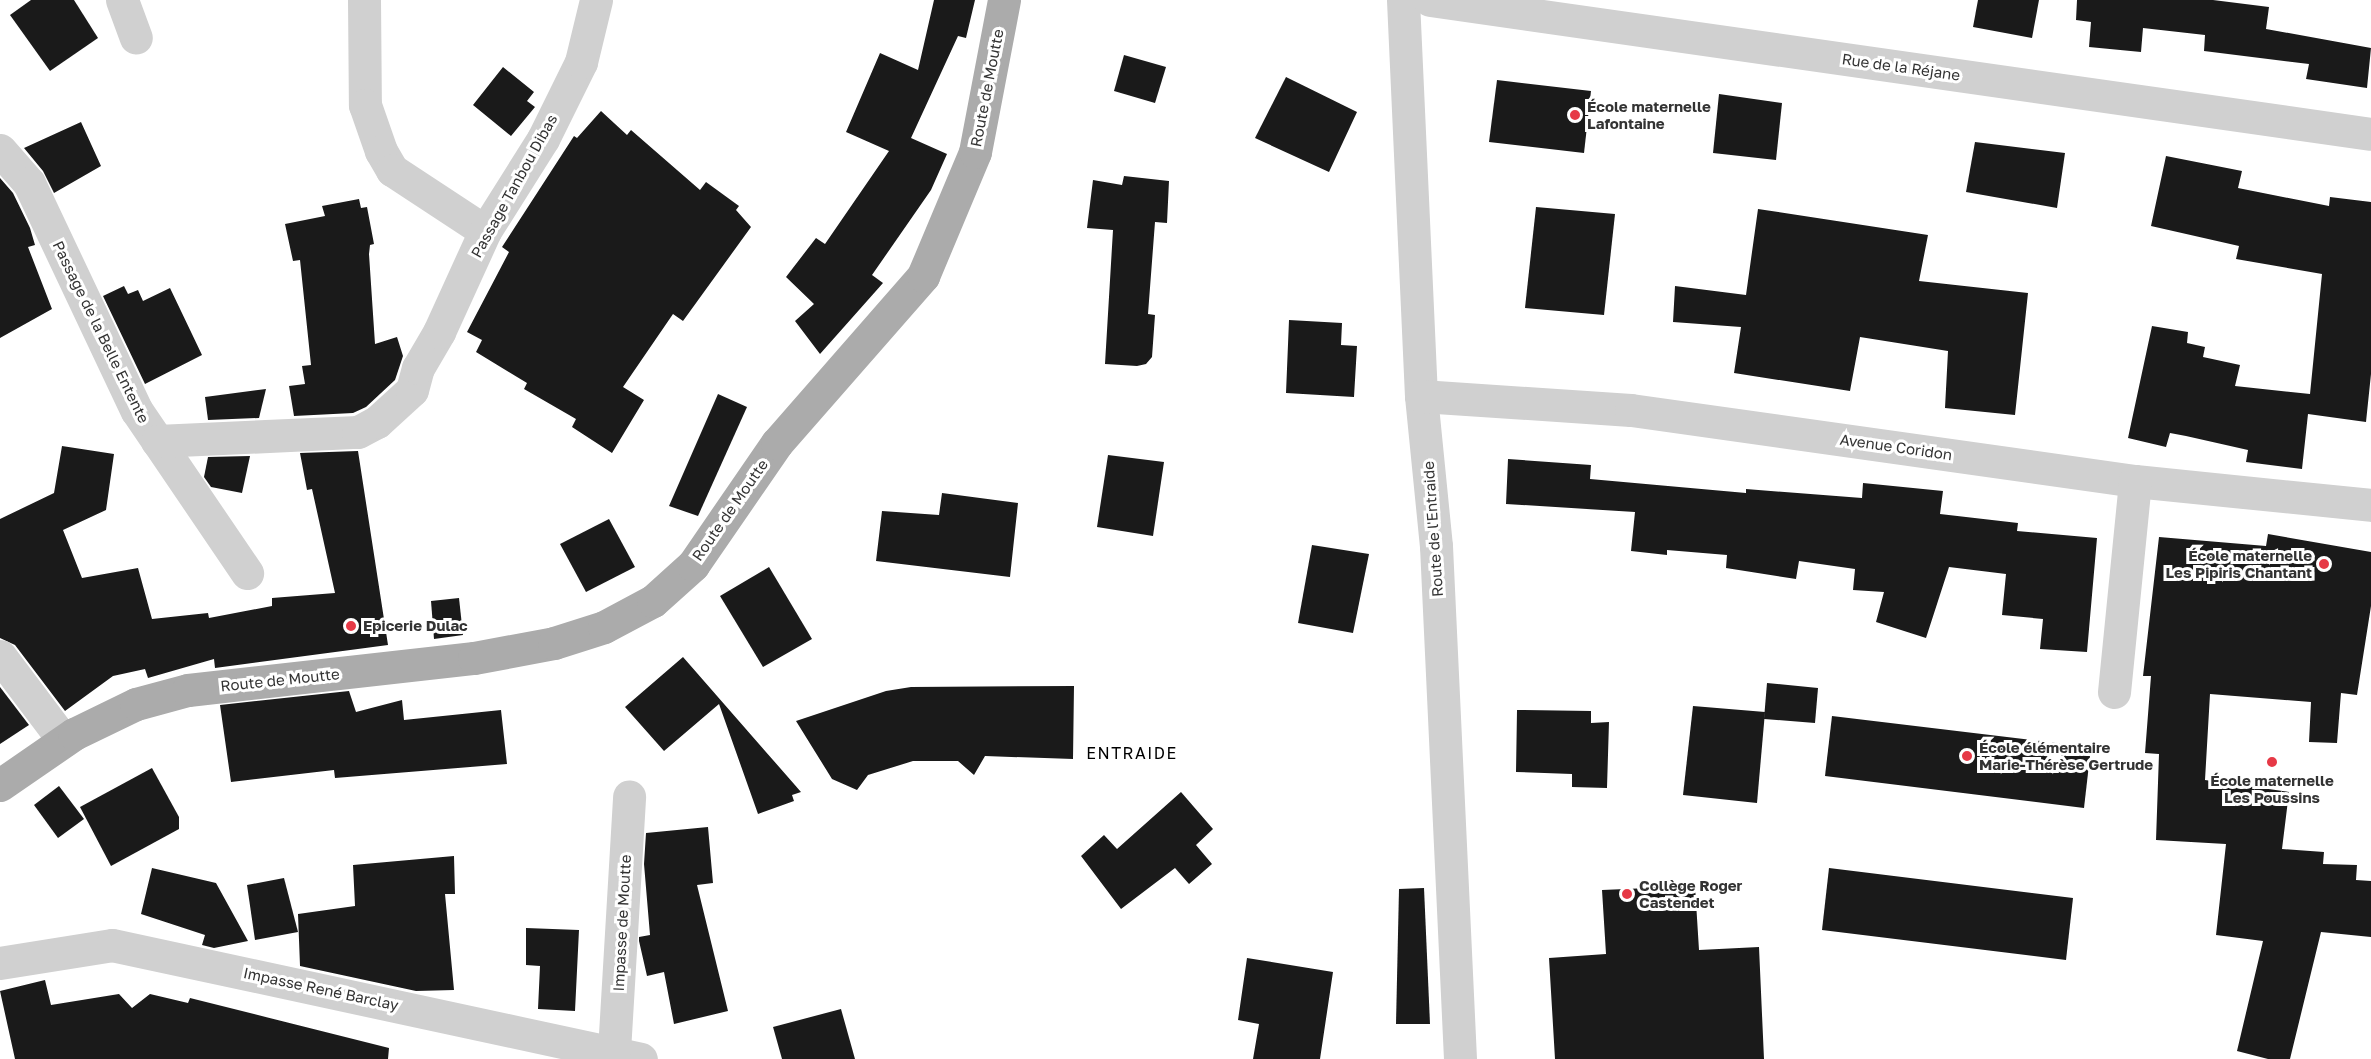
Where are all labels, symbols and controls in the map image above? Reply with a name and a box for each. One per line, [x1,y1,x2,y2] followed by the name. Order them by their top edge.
[967,27,1007,149] street label: Route de Moutte
[1841,50,1961,84] street label: Rue de la Réjane
[1587,97,1711,132] place label: École maternelle Lafontaine
[1568,108,1582,122] marker: École maternelle Lafontaine
[467,111,561,261] street label: Passage Tanbou Dibas
[49,238,153,426] street label: Passage de la Belle Entente
[1839,430,1953,464] street label: Avenue Coridon
[688,456,772,564] street label: Route de Moutte
[1419,460,1447,598] street label: Route de l'Entraide
[2166,546,2312,581] place label: École maternelle Les Pipiris Chantant
[2317,557,2331,571] marker: École maternelle Les Pipiris Chantant
[363,617,468,635] place label: Epicerie Dulac
[344,619,358,633] marker: Epicerie Dulac
[219,665,341,695] street label: Route de Moutte
[1979,738,2153,773] place label: École élémentaire Marie-Thérèse Gertrude
[1086,743,1178,763] district label: ENTRAIDE
[1960,749,1974,763] marker: École élémentaire Marie-Thérèse Gertrude
[2265,755,2279,769] marker: École maternelle Les Poussins
[2210,771,2334,806] place label: École maternelle Les Poussins
[609,854,635,992] street label: Impasse de Moutte
[1639,876,1742,911] place label: Collège Roger Castendet
[1620,887,1634,901] marker: Collège Roger Castendet
[242,964,400,1014] street label: Impasse René Barclay

